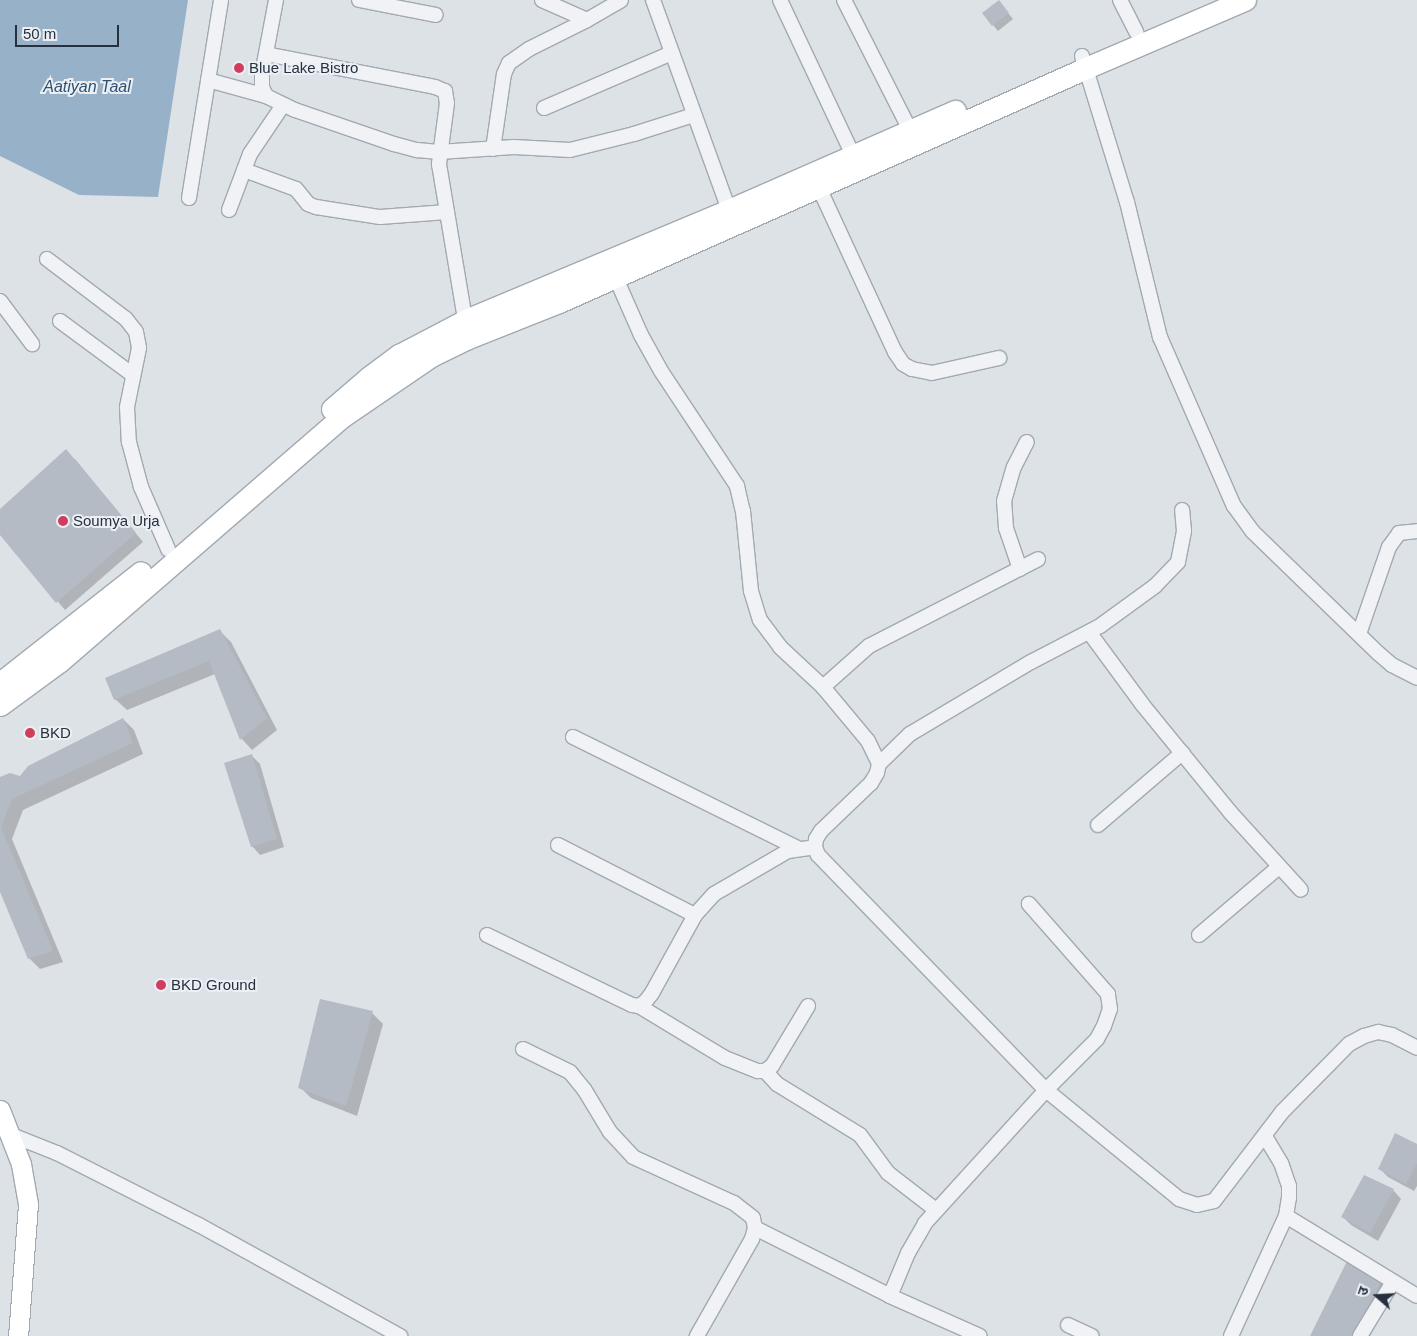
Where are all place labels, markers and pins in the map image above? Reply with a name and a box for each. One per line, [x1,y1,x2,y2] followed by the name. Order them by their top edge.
[249,59,358,77] place label: Blue Lake Bistro
[233,62,245,74] marker: Blue Lake Bistro
[73,512,160,530] place label: Soumya Urja
[57,515,69,527] marker: Soumya Urja
[40,724,71,742] place label: BKD
[24,727,36,739] marker: BKD
[171,976,256,994] place label: BKD Ground
[155,979,167,991] marker: BKD Ground

